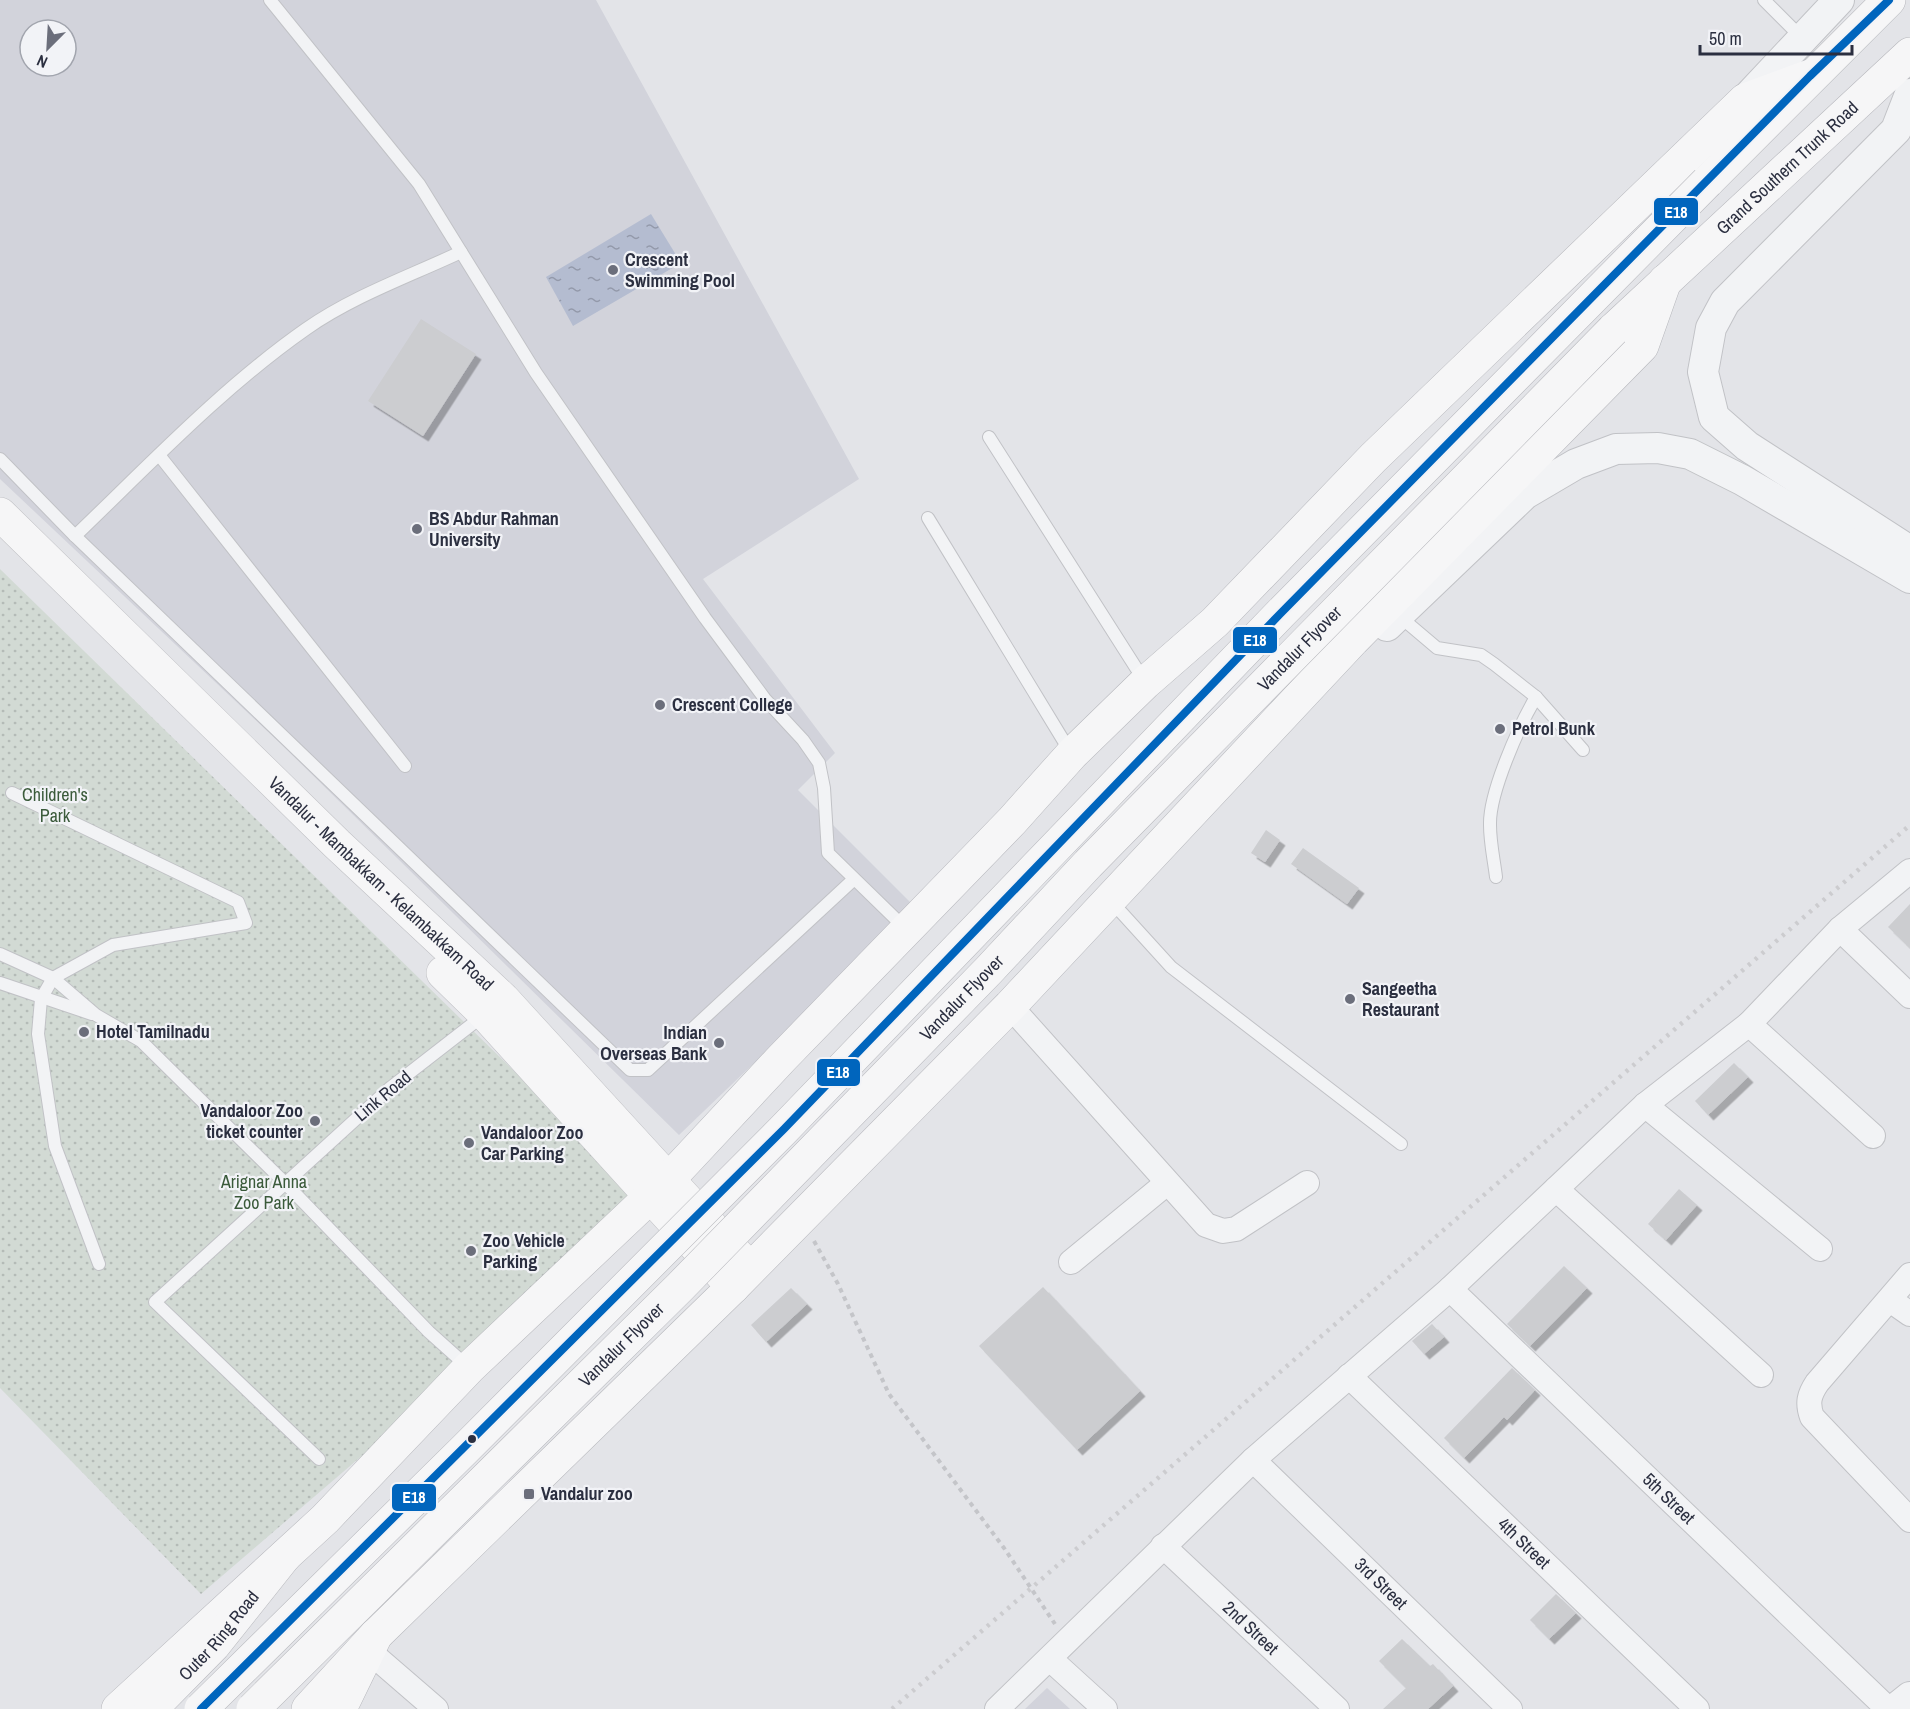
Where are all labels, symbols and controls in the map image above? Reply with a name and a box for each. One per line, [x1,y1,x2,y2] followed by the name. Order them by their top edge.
[18,18,78,78] north arrow
[1700,18,1852,56] scale bar
[1709,26,1742,51] text: 50 m
[33,50,51,74] text: N
[1710,95,1864,240] street label: Grand Southern Trunk Road
[1653,197,1699,226] line badge: E18
[1664,201,1688,223] text: E18
[625,247,735,293] place label: Crescent Swimming Pool
[606,263,620,277] marker: Crescent Swimming Pool
[429,506,559,552] place label: BS Abdur Rahman University
[410,522,424,536] marker: BS Abdur Rahman University
[1252,600,1347,697] street label: Vandalur Flyover
[1232,626,1278,654] line badge: E18
[1243,629,1267,651] text: E18
[672,692,793,717] place label: Crescent College
[653,698,667,712] marker: Crescent College
[1512,716,1596,741] place label: Petrol Bunk
[1493,722,1507,736] marker: Petrol Bunk
[263,771,500,996] street label: Vandalur - Mambakkam - Kelambakkam Road
[22,782,88,828] park label: Children's Park
[914,949,1009,1046] street label: Vandalur Flyover
[1362,976,1439,1022] place label: Sangeetha Restaurant
[1343,992,1357,1006] marker: Sangeetha Restaurant
[96,1019,210,1044] place label: Hotel Tamilnadu
[600,1020,708,1066] place label: Indian Overseas Bank
[77,1025,91,1039] marker: Hotel Tamilnadu
[712,1036,726,1050] marker: Indian Overseas Bank
[816,1058,861,1087] line badge: E18
[826,1061,850,1083] text: E18
[349,1064,416,1127] street label: Link Road
[200,1098,303,1144] place label: Vandaloor Zoo ticket counter
[308,1114,322,1128] marker: Vandaloor Zoo ticket counter
[481,1120,584,1166] place label: Vandaloor Zoo Car Parking
[462,1136,476,1150] marker: Vandaloor Zoo Car Parking
[220,1169,307,1215] park label: Arignar Anna Zoo Park
[483,1228,565,1274] place label: Zoo Vehicle Parking
[464,1244,478,1258] marker: Zoo Vehicle Parking
[573,1297,669,1392] street label: Vandalur Flyover
[466,1433,478,1445] unlabelled marker
[1637,1467,1701,1530] street label: 5th Street
[541,1481,633,1506] place label: Vandalur zoo
[391,1483,437,1512] line badge: E18
[402,1486,426,1508] text: E18
[522,1487,536,1501] marker: Vandalur zoo
[1492,1512,1556,1574] street label: 4th Street
[1349,1552,1413,1615] street label: 3rd Street
[173,1585,265,1686] street label: Outer Ring Road
[1217,1595,1284,1660] street label: 2nd Street

